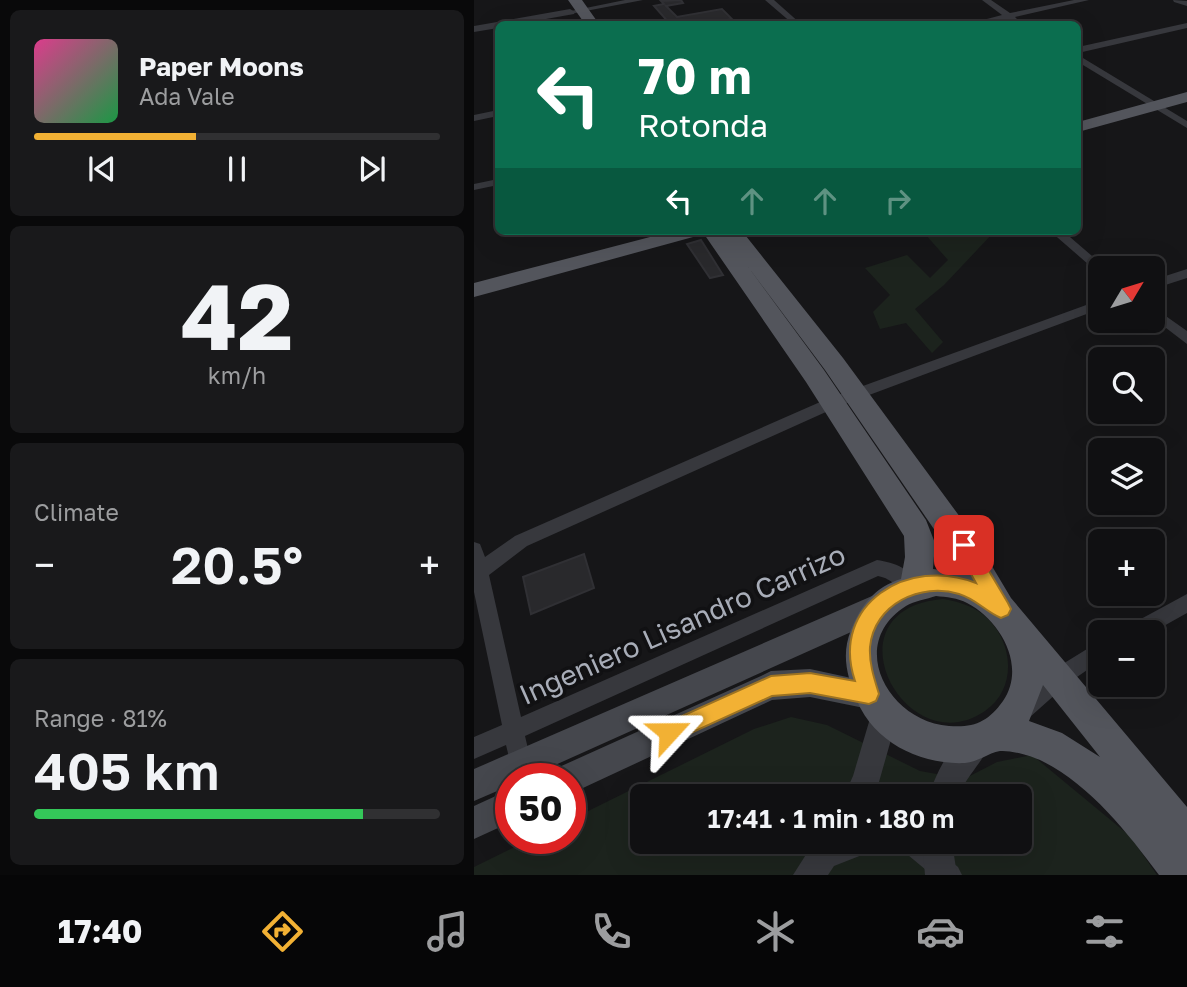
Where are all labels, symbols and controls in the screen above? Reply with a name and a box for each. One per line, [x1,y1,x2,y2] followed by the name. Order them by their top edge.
[638,46,752,105] text: 70 m
[523,49,614,140] icon: left
[139,51,304,82] text: Paper Moons
[139,82,235,110] text: Ada Vale
[638,106,768,144] text: Rotonda
[83,150,121,188] icon: previous
[218,150,256,188] icon: pause
[353,150,391,188] icon: next
[660,182,698,220] icon: left
[733,182,771,220] icon: ahead
[806,182,844,220] icon: ahead
[879,182,917,220] icon: right
[1088,256,1165,332] north arrow
[1088,256,1165,697] map controls
[181,261,293,370] text: 42
[1088,347,1165,424] button: search
[208,361,266,389] text: km/h
[1088,438,1165,515] button: layers
[34,498,119,526] text: Climate
[934,515,994,575] pin
[945,526,983,564] icon: arrive
[1088,529,1165,606] button: +
[171,533,303,595] text: 20.5°
[514,537,850,711] street label: Ingeniero Lisandro Carrizo
[34,542,55,587] text: −
[419,542,440,587] text: +
[1088,620,1165,697] button: −
[632,695,706,769] position arrow
[34,704,167,732] text: Range · 81%
[34,739,219,801] text: 405 km
[495,763,586,854] speed limit sign: 50
[707,803,955,834] text: 17:41 · 1 min · 180 m
[258,907,307,956] icon: directions
[423,907,472,956] icon: music
[587,907,636,956] icon: phone
[751,907,800,956] icon: climate
[916,907,965,956] icon: car
[1080,907,1129,956] icon: filters
[58,912,143,950] text: 17:40

